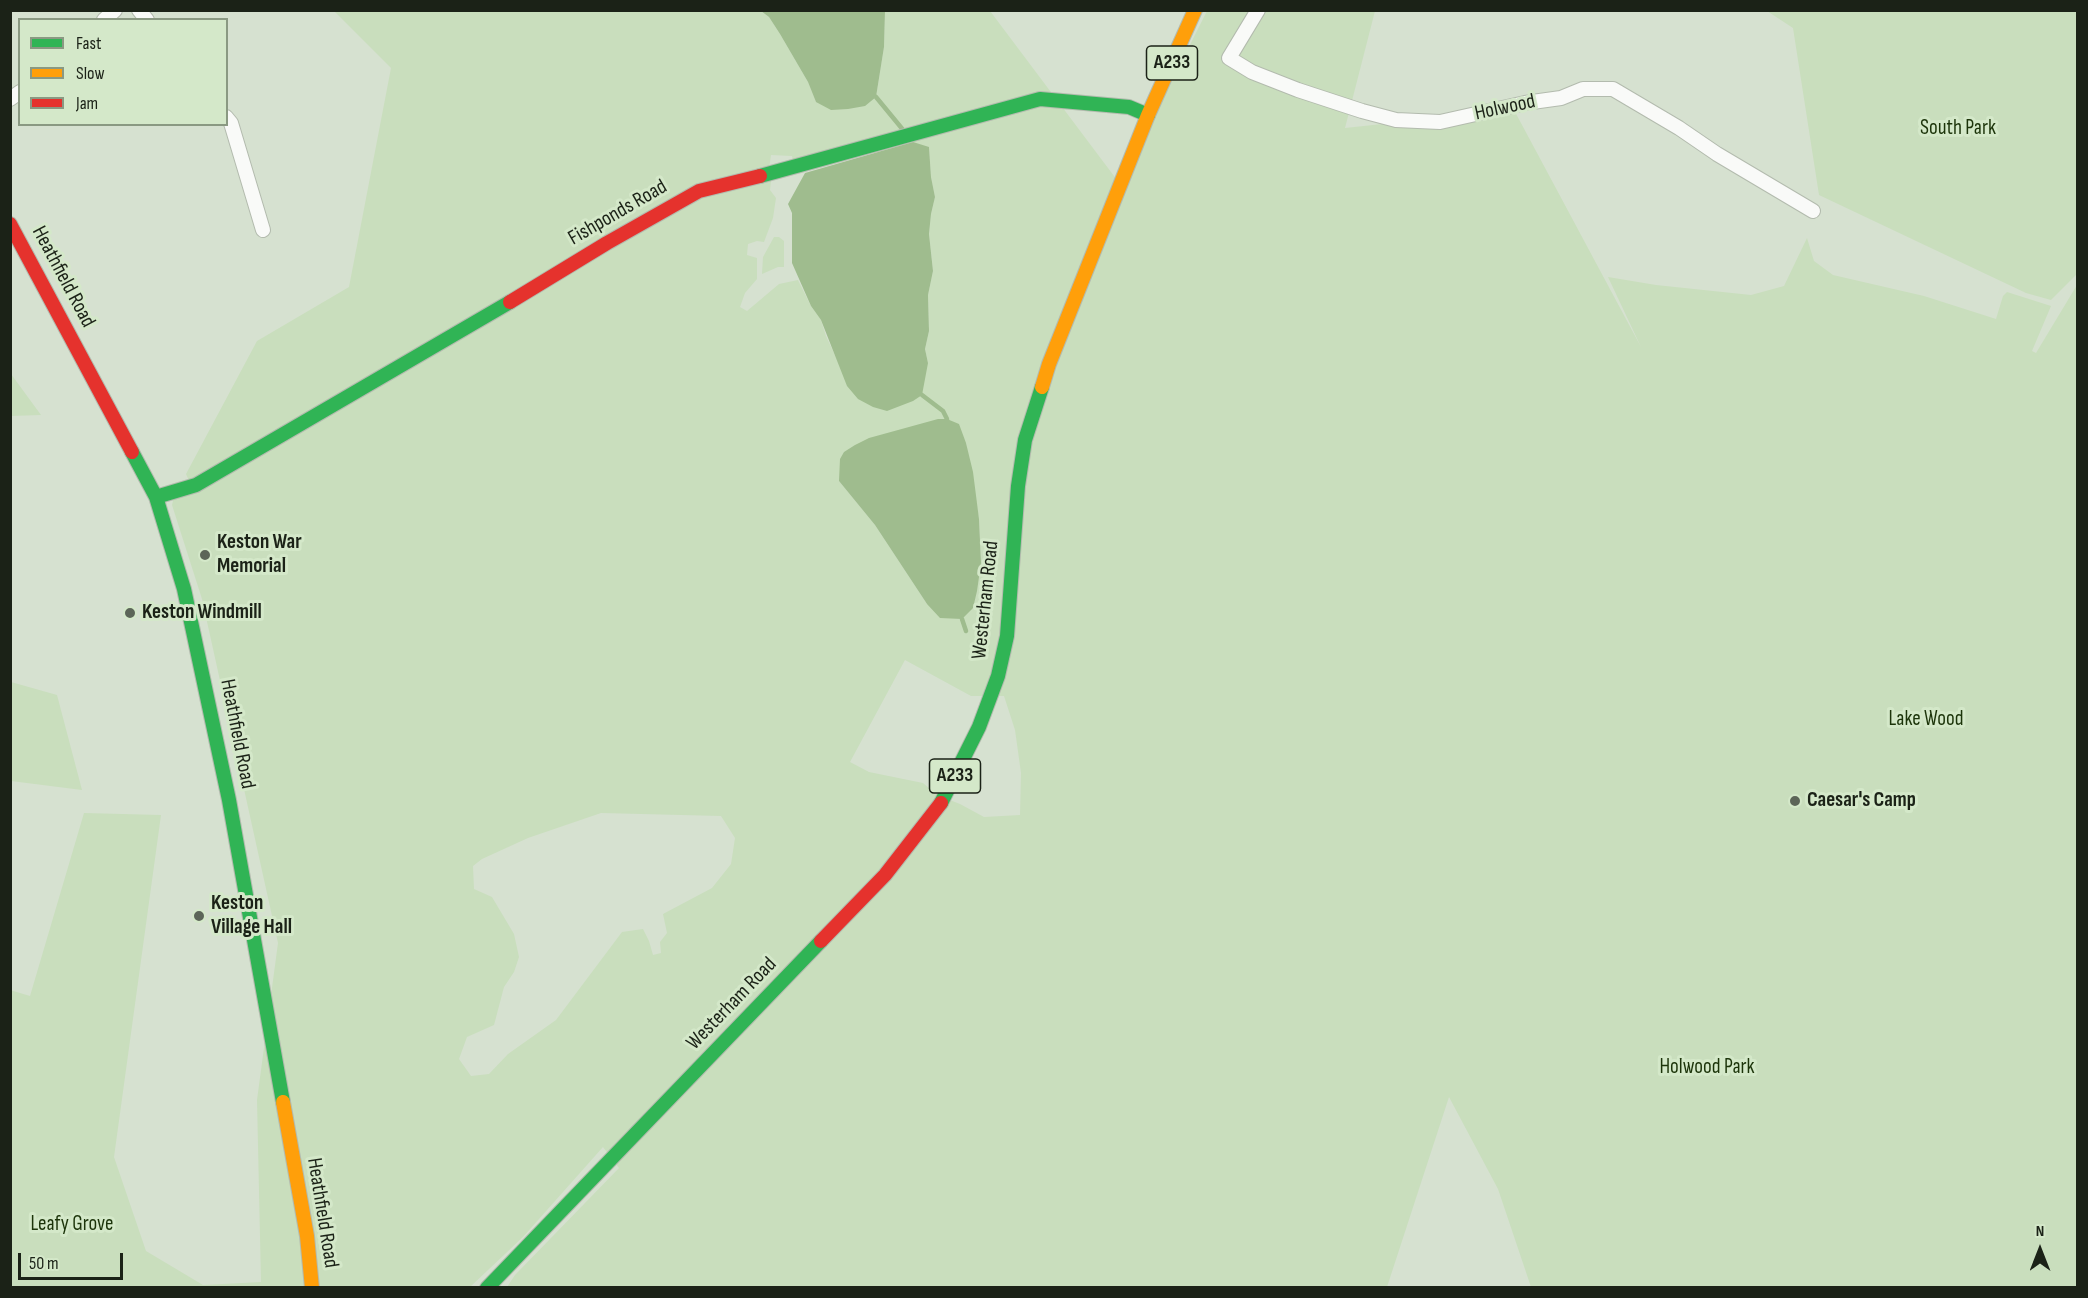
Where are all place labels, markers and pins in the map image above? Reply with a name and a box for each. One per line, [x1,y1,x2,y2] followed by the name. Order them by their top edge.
[217,530,302,580] place label: Keston War Memorial
[198,548,212,562] marker: Keston War Memorial
[142,600,262,626] place label: Keston Windmill
[123,606,137,620] marker: Keston Windmill
[1807,788,1916,814] place label: Caesar's Camp
[1788,794,1802,808] marker: Caesar's Camp
[211,891,292,941] place label: Keston Village Hall
[192,909,206,923] marker: Keston Village Hall

